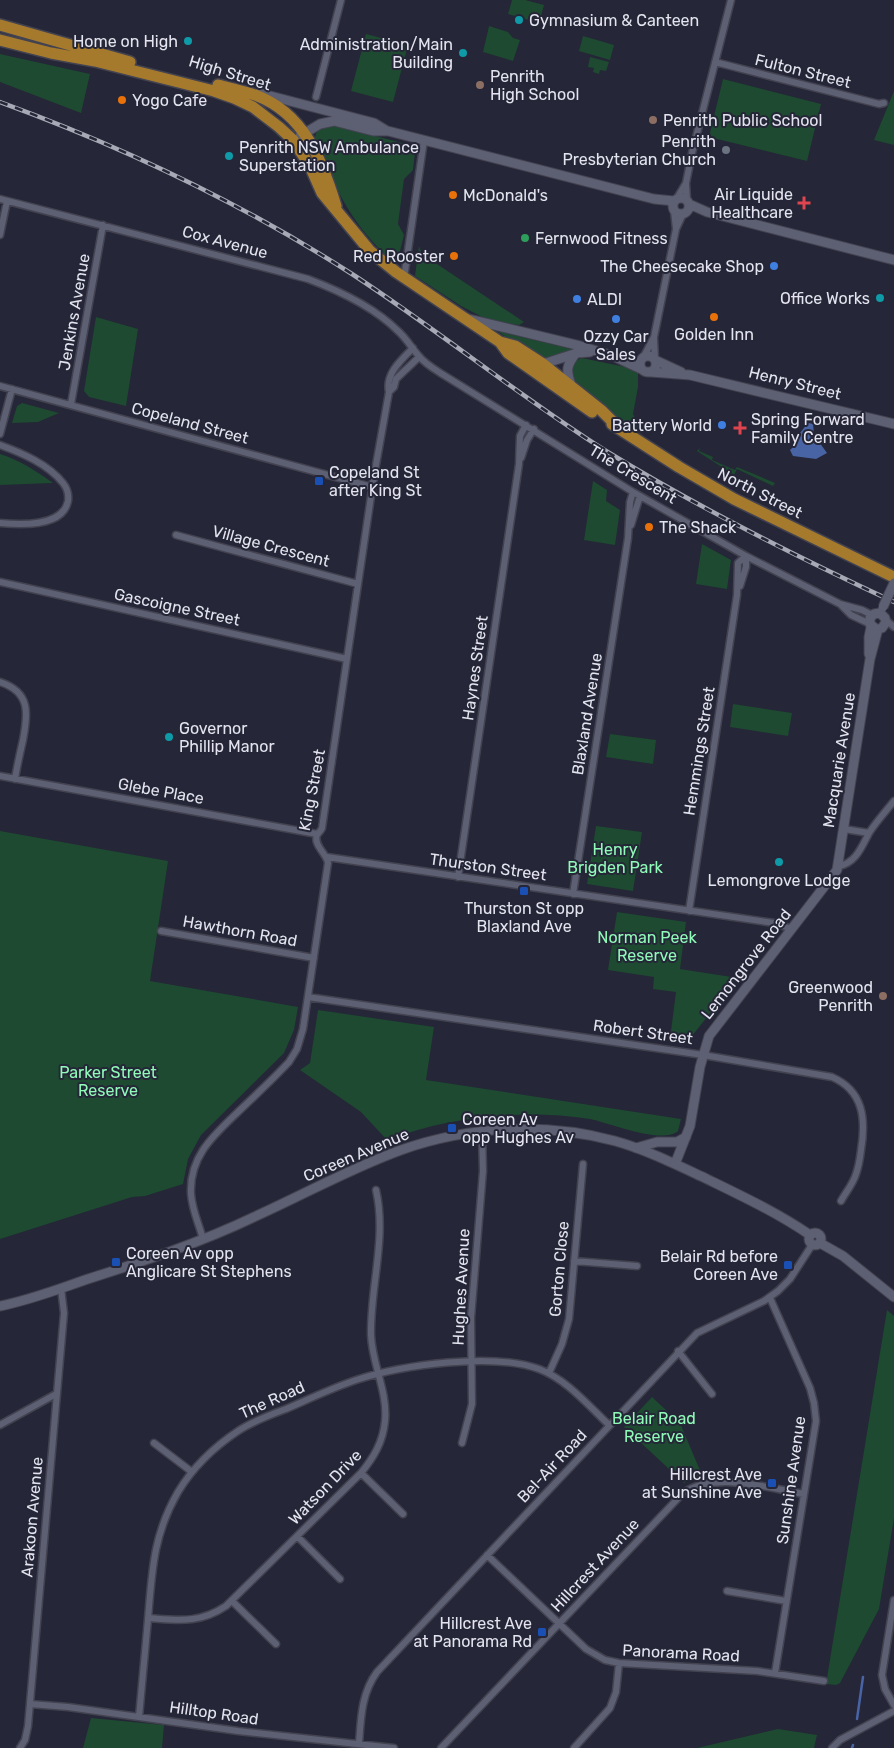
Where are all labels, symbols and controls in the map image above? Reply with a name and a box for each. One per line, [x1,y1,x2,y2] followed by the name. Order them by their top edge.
[529,11,699,30] place label: Gymnasium & Canteen
[513,14,525,26] marker: Gymnasium & Canteen
[73,32,178,51] place label: Home on High
[182,35,194,47] marker: Home on High
[300,35,453,72] place label: Administration/Main Building
[457,47,469,59] marker: Administration/Main Building
[753,50,853,92] street label: Fulton Street
[187,52,273,94] street label: High Street
[490,67,579,104] place label: Penrith High School
[474,79,486,91] marker: Penrith High School
[132,91,207,110] place label: Yogo Cafe
[116,94,128,106] marker: Yogo Cafe
[663,111,822,130] place label: Penrith Public School
[647,114,659,126] marker: Penrith Public School
[562,132,716,169] place label: Penrith Presbyterian Church
[239,138,419,175] place label: Penrith NSW Ambulance Superstation
[720,144,732,156] marker: Penrith Presbyterian Church
[223,150,235,162] marker: Penrith NSW Ambulance Superstation
[711,185,793,222] place label: Air Liquide Healthcare
[463,186,548,205] place label: McDonald's
[447,189,459,201] marker: McDonald's
[797,196,811,210] marker: Air Liquide Healthcare
[180,221,270,263] street label: Cox Avenue
[535,229,668,248] place label: Fernwood Fitness
[519,232,531,244] marker: Fernwood Fitness
[353,247,444,266] place label: Red Rooster
[448,250,460,262] marker: Red Rooster
[54,252,94,372] street label: Jenkins Avenue
[600,257,764,276] place label: The Cheesecake Shop
[768,260,780,272] marker: The Cheesecake Shop
[780,289,870,308] place label: Office Works
[587,290,622,309] place label: ALDI
[874,292,886,304] marker: Office Works
[571,293,583,305] marker: ALDI
[708,311,720,323] marker: Golden Inn
[610,313,622,325] marker: Ozzy Car Sales
[674,325,754,344] place label: Golden Inn
[584,327,649,364] place label: Ozzy Car Sales
[747,362,843,404] street label: Henry Street
[129,398,251,448] street label: Copeland Street
[751,410,865,447] place label: Spring Forward Family Centre
[612,416,712,435] place label: Battery World
[716,419,728,431] marker: Battery World
[733,421,747,435] marker: Spring Forward Family Centre
[586,440,680,508] street label: The Crescent
[329,463,422,500] place label: Copeland St after King St
[714,464,806,522] street label: North Street
[313,475,325,487] marker: Copeland St after King St
[659,518,737,537] place label: The Shack
[210,521,332,571] street label: Village Crescent
[643,521,655,533] marker: The Shack
[112,584,242,630] street label: Gascoigne Street
[458,614,492,722] street label: Haynes Street
[568,651,606,776] street label: Blaxland Avenue
[679,685,719,817] street label: Hemmings Street
[819,691,859,829] street label: Macquarie Avenue
[179,719,275,756] place label: Governor Phillip Manor
[163,731,175,743] marker: Governor Phillip Manor
[295,747,329,833] street label: King Street
[117,774,205,808] street label: Glebe Place
[567,840,664,877] park label: Henry Brigden Park
[428,849,548,885] street label: Thurston Street
[773,856,785,868] marker: Lemongrove Lodge
[708,871,850,890] place label: Lemongrove Lodge
[518,885,530,897] marker: Thurston St opp Blaxland Ave
[464,899,584,936] place label: Thurston St opp Blaxland Ave
[697,905,795,1023] street label: Lemongrove Road
[181,912,299,950] street label: Hawthorn Road
[597,928,697,965] park label: Norman Peek Reserve
[788,978,873,1015] place label: Greenwood Penrith
[877,990,889,1002] marker: Greenwood Penrith
[592,1016,694,1048] street label: Robert Street
[59,1063,157,1100] park label: Parker Street Reserve
[462,1110,574,1147] place label: Coreen Av opp Hughes Av
[446,1122,458,1134] marker: Coreen Av opp Hughes Av
[300,1124,412,1186] street label: Coreen Avenue
[545,1220,573,1318] street label: Gorton Close
[448,1228,474,1346] street label: Hughes Avenue
[126,1244,292,1281] place label: Coreen Av opp Anglicare St Stephens
[660,1247,778,1284] place label: Belair Rd before Coreen Ave
[110,1256,122,1268] marker: Coreen Av opp Anglicare St Stephens
[782,1259,794,1271] marker: Belair Rd before Coreen Ave
[236,1377,308,1423] street label: The Road
[612,1409,696,1446] park label: Belair Road Reserve
[773,1415,809,1545] street label: Sunshine Avenue
[513,1425,591,1507] street label: Bel-Air Road
[284,1446,366,1528] street label: Watson Drive
[17,1456,47,1578] street label: Arakoon Avenue
[642,1465,762,1502] place label: Hillcrest Ave at Sunshine Ave
[766,1477,778,1489] marker: Hillcrest Ave at Sunshine Ave
[547,1514,643,1616] street label: Hillcrest Avenue
[414,1614,532,1651] place label: Hillcrest Ave at Panorama Rd
[536,1626,548,1638] marker: Hillcrest Ave at Panorama Rd
[622,1640,740,1666] street label: Panorama Road
[168,1697,260,1729] street label: Hilltop Road

